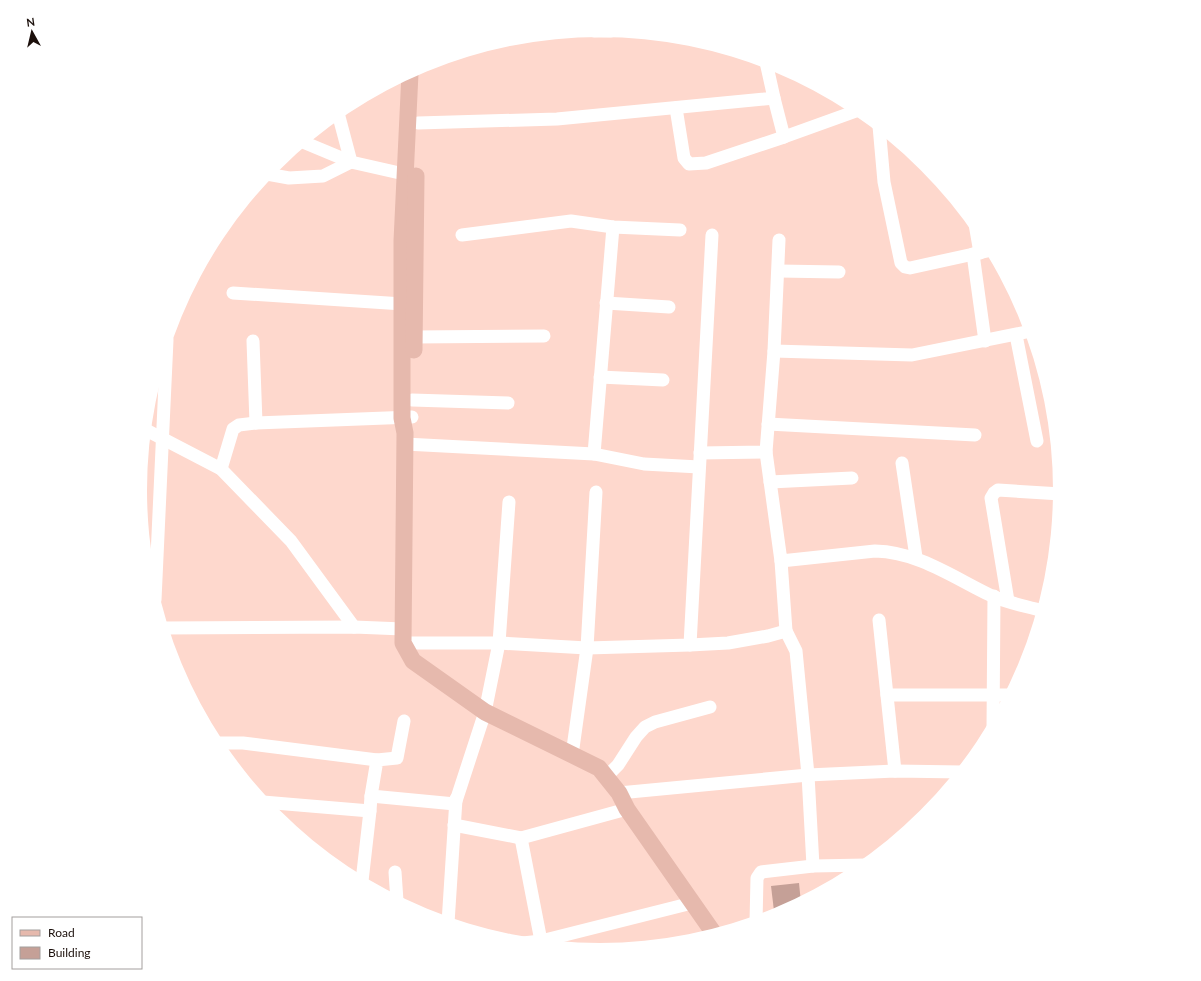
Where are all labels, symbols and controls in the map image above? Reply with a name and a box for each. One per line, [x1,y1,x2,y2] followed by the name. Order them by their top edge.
[12,12,52,52] north arrow
[25,15,36,29] text: N
[12,917,142,969] legend
[48,925,75,940] text: Road
[48,945,91,960] text: Building

